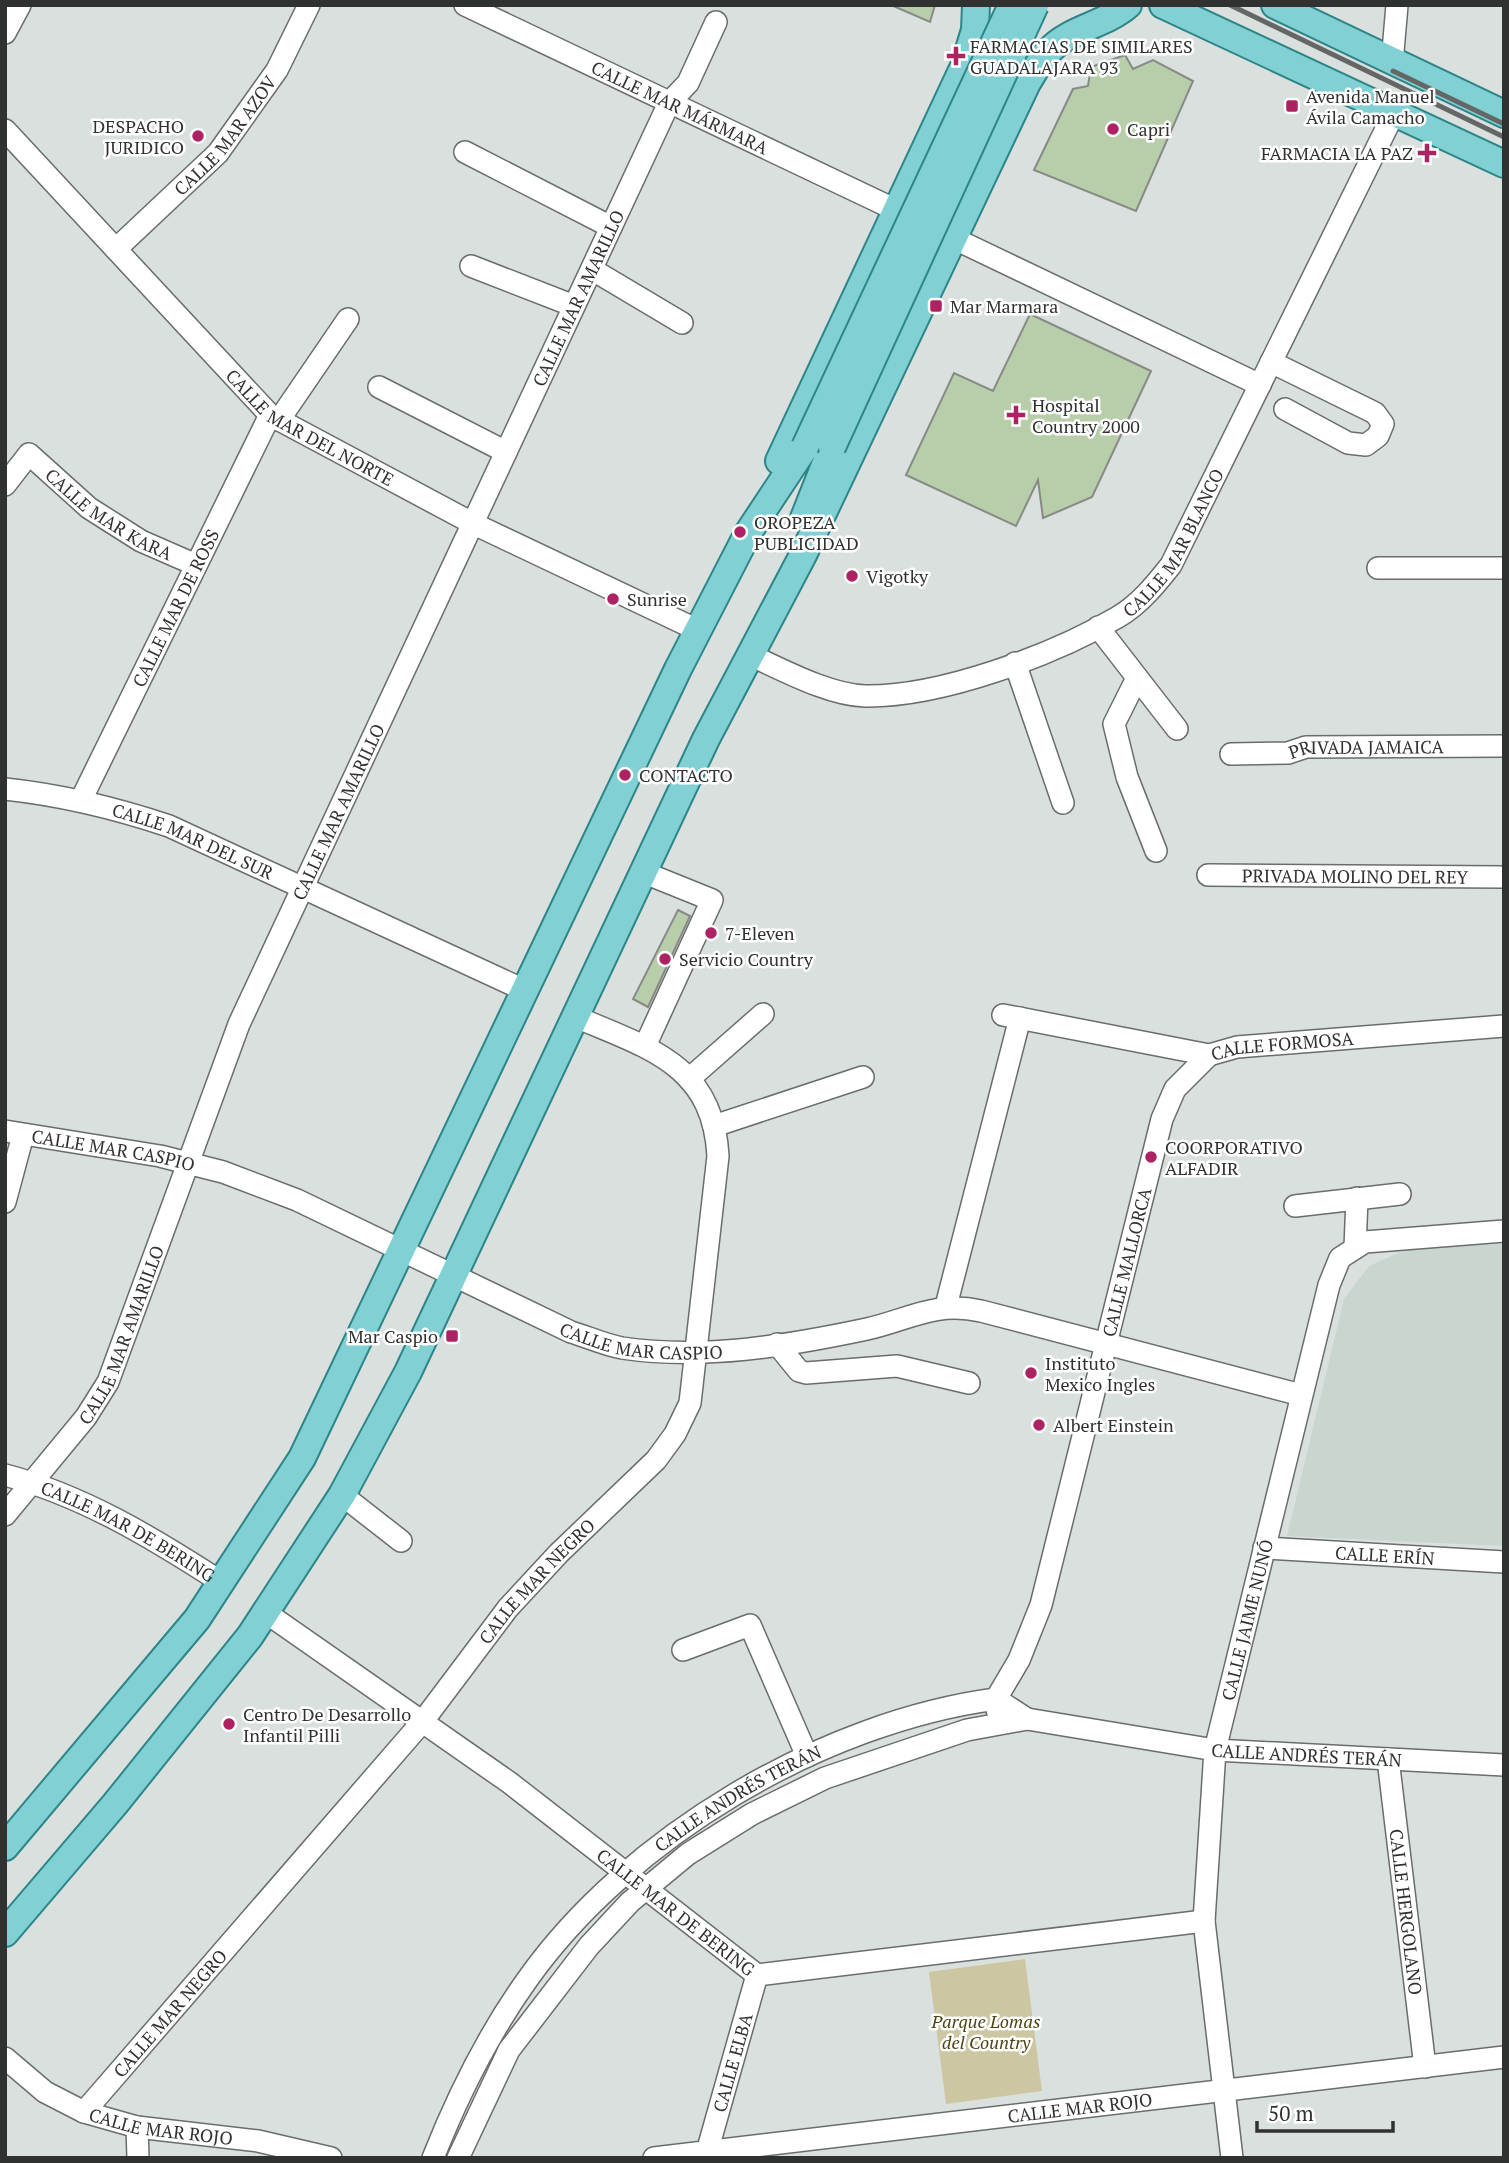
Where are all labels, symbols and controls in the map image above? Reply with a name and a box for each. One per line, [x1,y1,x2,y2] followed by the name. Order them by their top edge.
[970,34,1193,79] place label: FARMACIAS DE SIMILARES GUADALAJARA 93
[948,48,964,64] marker: FARMACIAS DE SIMILARES GUADALAJARA 93
[588,55,773,160] street label: CALLE MAR MÁRMARA
[169,70,282,200] street label: CALLE MAR AZOV
[1306,84,1435,129] place label: Avenida Manuel Ávila Camacho
[1284,98,1300,114] marker: Avenida Manuel Ávila Camacho
[92,114,184,159] place label: DESPACHO JURIDICO
[1127,117,1170,141] place label: Capri
[1105,121,1121,137] marker: Capri
[190,128,206,144] marker: DESPACHO JURIDICO
[1261,141,1413,165] place label: FARMACIA LA PAZ
[1419,145,1435,161] marker: FARMACIA LA PAZ
[526,206,630,390] street label: CALLE MAR AMARILLO
[950,294,1058,318] place label: Mar Marmara
[928,298,944,314] marker: Mar Marmara
[221,363,398,491] street label: CALLE MAR DEL NORTE
[1032,393,1140,438] place label: Hospital Country 2000
[1006,405,1026,425] marker: Hospital Country 2000
[40,463,177,566] street label: CALLE MAR KARA
[1118,464,1229,622] street label: CALLE MAR BLANCO
[754,510,859,555] place label: OROPEZA PUBLICIDAD
[732,524,748,540] marker: OROPEZA PUBLICIDAD
[126,525,224,691] street label: CALLE MAR DE ROSS
[866,564,929,588] place label: Vigotky
[844,568,860,584] marker: Vigotky
[627,587,687,611] place label: Sunrise
[605,591,621,607] marker: Sunrise
[287,720,390,904] street label: CALLE MAR AMARILLO
[1285,734,1445,764] street label: PRIVADA JAMAICA
[639,763,733,787] place label: CONTACTO
[617,767,633,783] marker: CONTACTO
[110,797,278,885] street label: CALLE MAR DEL SUR
[1242,863,1469,889] street label: PRIVADA MOLINO DEL REY
[725,921,795,945] place label: 7-Eleven
[703,925,719,941] marker: 7-Eleven
[679,947,814,971] place label: Servicio Country
[657,951,673,967] marker: Servicio Country
[1208,1026,1355,1066] street label: CALLE FORMOSA
[30,1124,198,1176] street label: CALLE MAR CASPIO
[1165,1135,1303,1180] place label: COORPORATIVO ALFADIR
[1143,1149,1159,1165] marker: COORPORATIVO ALFADIR
[1096,1184,1157,1339] street label: CALLE MALLORCA
[73,1242,169,1429] street label: CALLE MAR AMARILLO
[556,1316,723,1365] street label: CALLE MAR CASPIO
[348,1324,438,1348] place label: Mar Caspio
[444,1328,460,1344] marker: Mar Caspio
[1045,1351,1155,1396] place label: Instituto Mexico Ingles
[1023,1365,1039,1381] marker: Instituto Mexico Ingles
[1053,1413,1174,1437] place label: Albert Einstein
[1031,1417,1047,1433] marker: Albert Einstein
[38,1475,221,1588] street label: CALLE MAR DE BERING
[473,1513,600,1649] street label: CALLE MAR NEGRO
[1216,1537,1278,1703] street label: CALLE JAIME NUNÓ
[1334,1540,1435,1570] street label: CALLE ERÍN
[243,1702,411,1747] place label: Centro De Desarrollo Infantil Pilli
[221,1716,237,1732] marker: Centro De Desarrollo Infantil Pilli
[1211,1738,1402,1772] street label: CALLE ANDRÉS TERÁN
[649,1739,825,1857] street label: CALLE ANDRÉS TERÁN
[1384,1828,1428,1996] street label: CALLE HERGOLANO
[592,1843,761,1982] street label: CALLE MAR DE BERING
[108,1944,232,2082] street label: CALLE MAR NEGRO
[931,2009,1040,2054] park label: Parque Lomas del Country
[707,2010,758,2115] street label: CALLE ELBA
[1006,2087,1154,2128] street label: CALLE MAR ROJO
[1257,2090,1394,2134] scale bar
[1268,2099,1314,2127] text: 50 m
[86,2102,234,2150] street label: CALLE MAR ROJO

